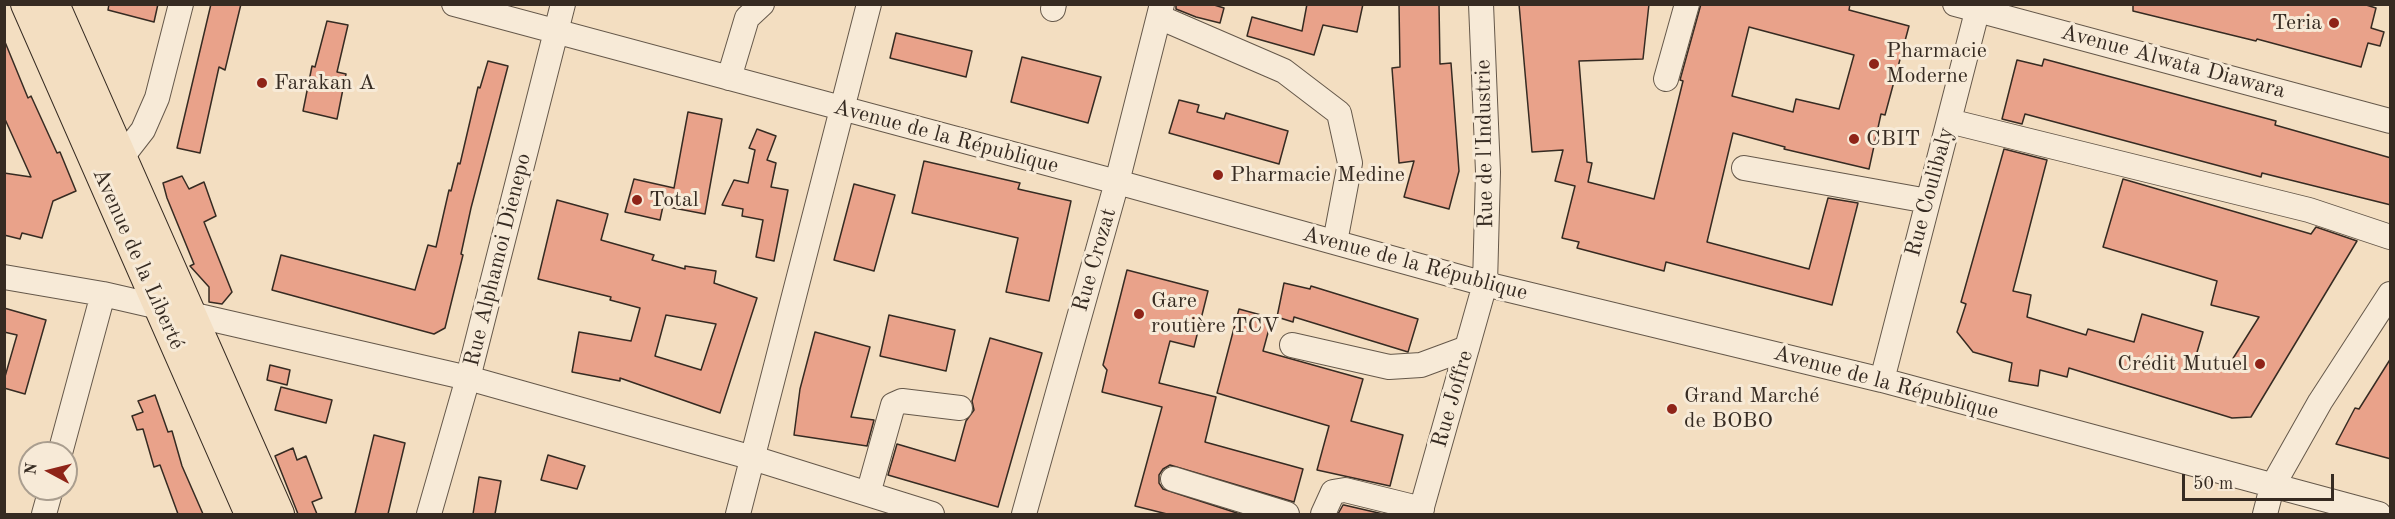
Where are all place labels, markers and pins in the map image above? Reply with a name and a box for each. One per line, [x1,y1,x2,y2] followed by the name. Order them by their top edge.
[2272,10,2322,36] place label: Teria
[2327,16,2341,30] marker: Teria
[1886,38,1987,90] place label: Pharmacie Moderne
[1867,57,1881,71] marker: Pharmacie Moderne
[274,70,375,96] place label: Farakan A
[255,76,269,90] marker: Farakan A
[1866,126,1920,152] place label: CBIT
[1847,132,1861,146] marker: CBIT
[1230,162,1405,188] place label: Pharmacie Medine
[1211,168,1225,182] marker: Pharmacie Medine
[649,187,699,213] place label: Total
[630,193,644,207] marker: Total
[1151,288,1279,340] place label: Gare routière TCV
[1132,307,1146,321] marker: Gare routière TCV
[2117,351,2248,377] place label: Crédit Mutuel
[2253,357,2267,371] marker: Crédit Mutuel
[1684,383,1819,434] place label: Grand Marché de BOBO
[1665,402,1679,416] marker: Grand Marché de BOBO

